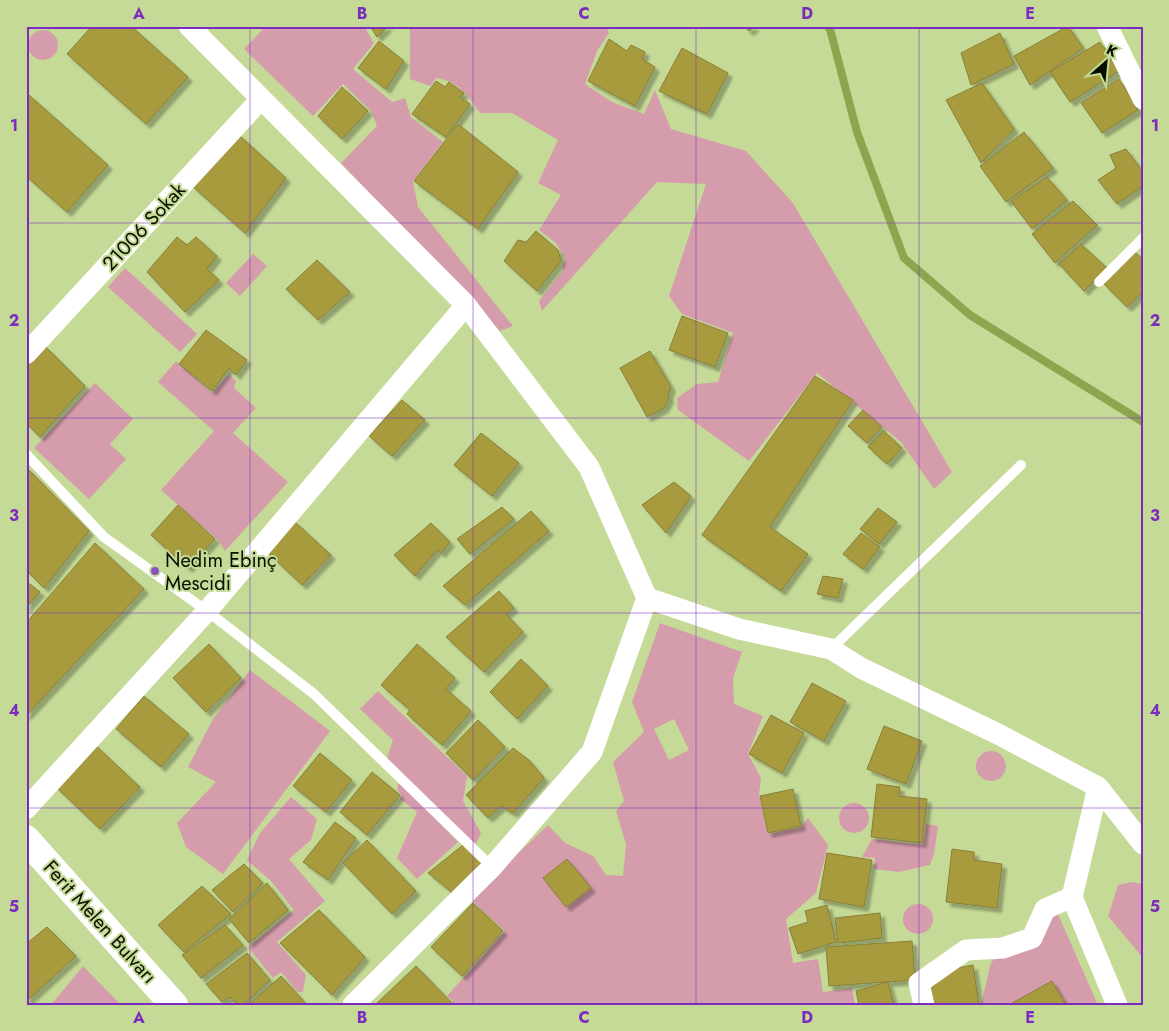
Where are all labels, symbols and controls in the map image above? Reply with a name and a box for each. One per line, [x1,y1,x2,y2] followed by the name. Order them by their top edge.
[132,2,145,25] text: A
[357,2,367,25] text: B
[578,2,590,25] text: C
[801,2,813,25] text: D
[1025,2,1035,25] text: E
[1082,38,1132,88] north arrow
[1103,39,1121,62] text: K
[10,114,18,137] text: 1
[1151,114,1159,137] text: 1
[96,176,193,277] street label: 21006 Sokak
[9,309,19,332] text: 2
[1150,309,1160,332] text: 2
[9,504,19,527] text: 3
[1150,504,1160,527] text: 3
[165,546,277,598] place label: Nedim Ebinç Mescidi
[149,565,161,577] marker: Nedim Ebinç Mescidi
[8,699,20,722] text: 4
[1149,699,1161,722] text: 4
[37,854,163,990] street label: Ferit Melen Bulvarı
[9,895,19,918] text: 5
[1150,895,1160,918] text: 5
[132,1006,145,1029] text: A
[357,1006,367,1029] text: B
[578,1006,590,1029] text: C
[801,1006,813,1029] text: D
[1025,1006,1035,1029] text: E

